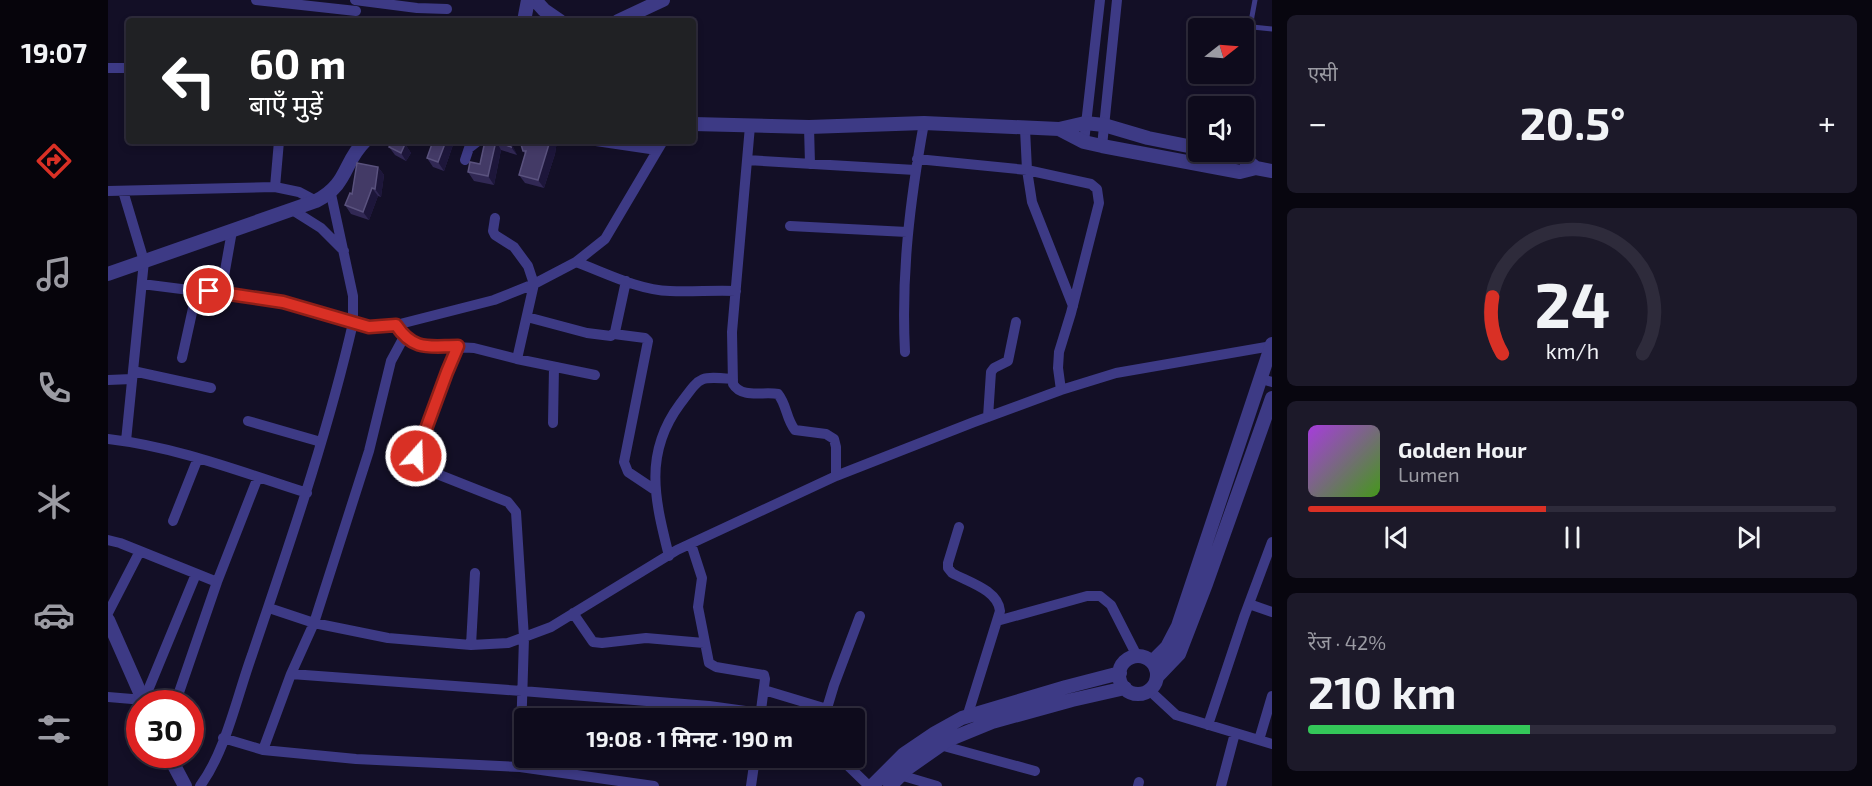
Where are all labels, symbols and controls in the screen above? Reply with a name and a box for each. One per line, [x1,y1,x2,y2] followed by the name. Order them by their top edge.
[1188,18,1254,84] north arrow
[1188,18,1254,162] map controls
[21,36,87,68] text: 19:07
[249,37,346,87] text: 60 m
[150,42,228,120] icon: left
[1308,61,1338,85] text: एसी
[249,88,323,120] text: बाएँ मुड़ें
[1520,95,1625,149] text: 20.5°
[1188,96,1254,162] button: sound
[1308,102,1327,142] text: −
[1818,102,1836,142] text: +
[33,140,75,182] icon: directions
[33,253,75,295] icon: music
[183,265,234,316] pin
[1534,266,1610,341] text: 24
[192,274,225,307] icon: arrive
[1545,338,1599,363] text: km/h
[33,367,75,409] icon: phone
[384,424,448,488] position arrow
[1398,436,1527,462] text: Golden Hour
[1398,462,1460,486] text: Lumen
[33,481,75,523] icon: climate
[1380,521,1413,554] icon: previous
[1556,521,1589,554] icon: pause
[1732,521,1765,554] icon: next
[33,594,75,636] icon: car
[1308,630,1386,654] text: रेंज · 42%
[1308,664,1457,718] text: 210 km
[126,690,204,768] speed limit sign: 30
[33,708,75,750] icon: filters
[586,725,793,751] text: 19:08 · 1 मिनट · 190 m

